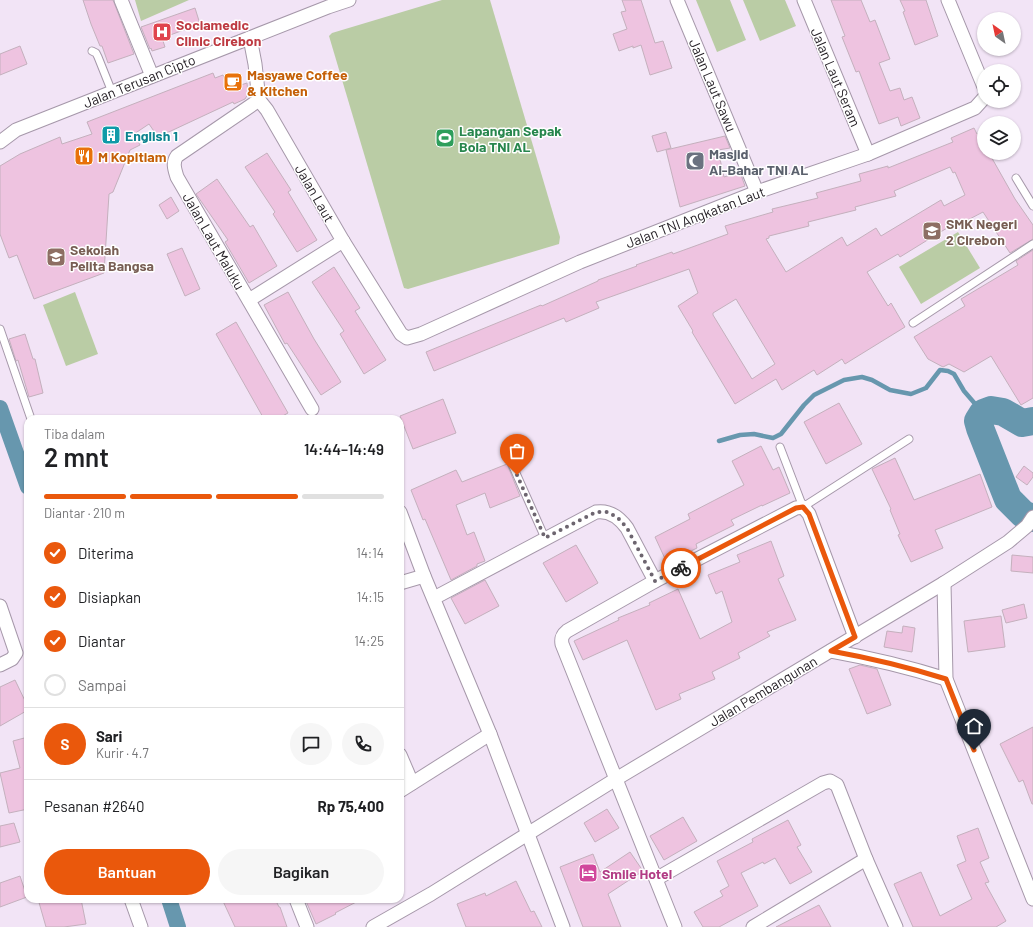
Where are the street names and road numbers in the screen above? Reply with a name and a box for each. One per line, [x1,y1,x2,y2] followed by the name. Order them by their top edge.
[807,25,865,129] street label: Jalan Laut Seram
[686,36,740,134] street label: Jalan Laut Sawu
[80,51,198,111] street label: Jalan Terusan Cipto
[292,161,338,225] street label: Jalan Laut
[623,183,767,251] street label: Jalan TNI Angkatan Laut
[179,190,249,292] street label: Jalan Laut Maluku
[706,652,820,730] street label: Jalan Pembangunan

